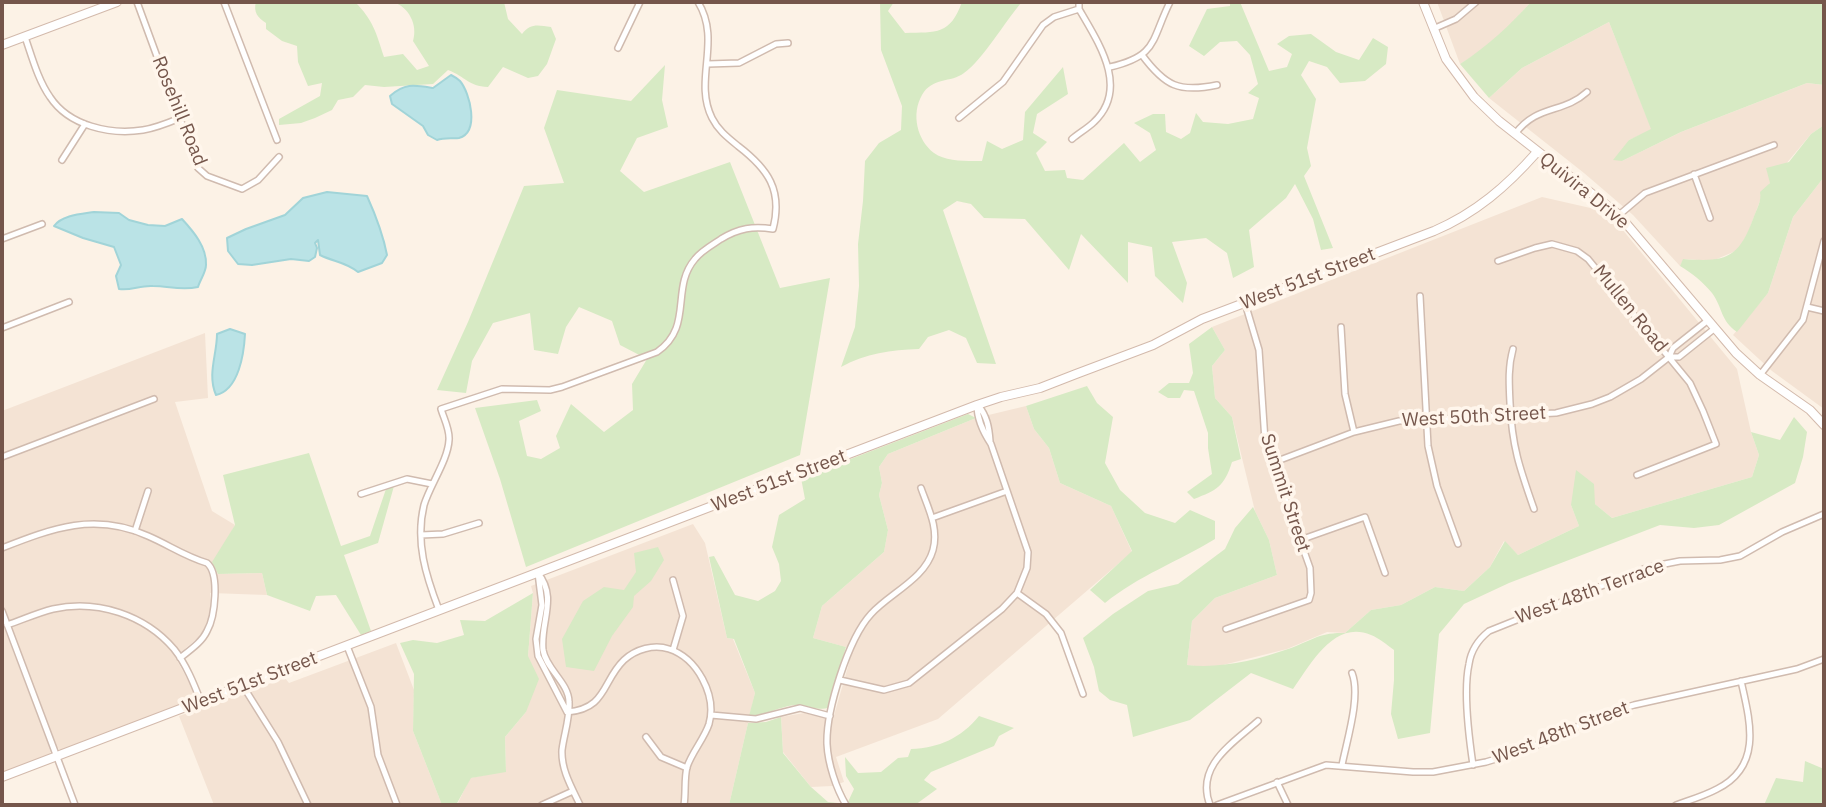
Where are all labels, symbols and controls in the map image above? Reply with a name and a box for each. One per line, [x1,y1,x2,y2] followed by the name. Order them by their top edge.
[147,53,211,169] street label: Rosehill Road
[1535,148,1633,234] street label: Quivira Drive
[1237,243,1379,315] street label: West 51st Street
[1588,261,1672,357] street label: Mullen Road
[1401,402,1547,432] street label: West 50th Street
[1255,431,1315,555] street label: Summit Street
[708,445,850,517] street label: West 51st Street
[1513,555,1667,629] street label: West 48th Terrace
[179,647,321,719] street label: West 51st Street
[1490,697,1632,769] street label: West 48th Street

